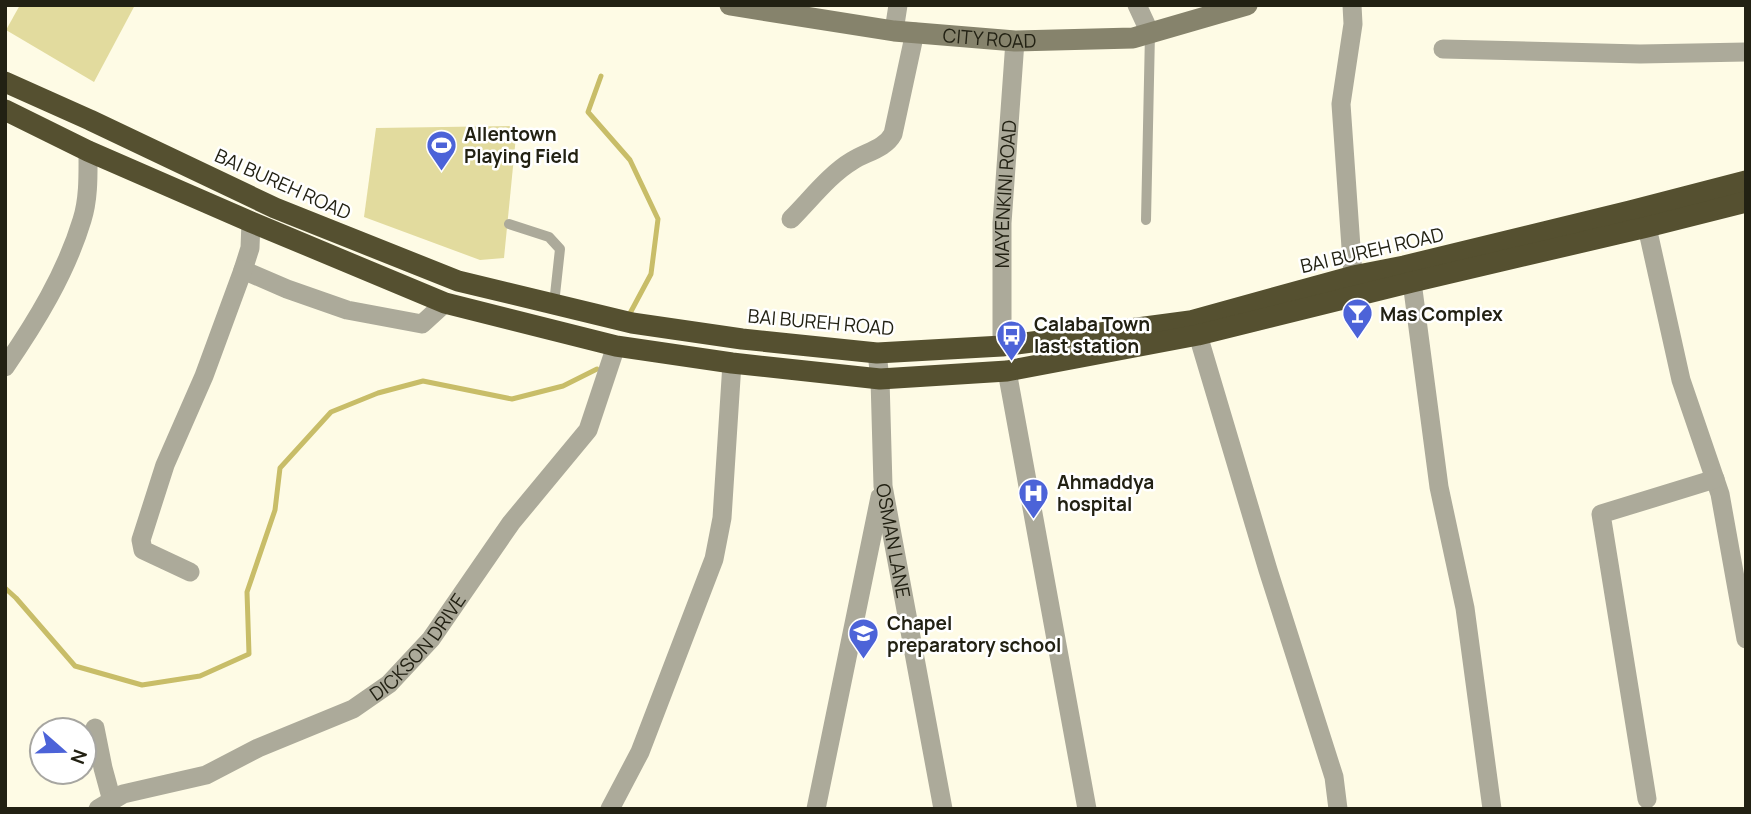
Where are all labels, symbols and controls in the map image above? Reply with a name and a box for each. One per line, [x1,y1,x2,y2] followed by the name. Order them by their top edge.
[942,22,1037,54] street label: CITY ROAD
[989,119,1022,268] street label: MAYENKINI ROAD
[464,121,579,169] place label: Allentown Playing Field
[424,128,458,172] sports icon: Allentown Playing Field
[211,142,355,226] street label: BAI BUREH ROAD
[1298,221,1446,279] street label: BAI BUREH ROAD
[1340,297,1374,341] bar icon: Mas Complex
[1380,301,1503,327] place label: Mas Complex
[747,303,895,341] street label: BAI BUREH ROAD
[1034,311,1150,359] place label: Calaba Town last station
[994,318,1028,362] bus stop icon: Calaba Town last station
[1057,469,1154,517] place label: Ahmaddya hospital
[1017,476,1051,520] hospital icon: Ahmaddya hospital
[870,481,917,600] street label: OSMAN LANE
[364,588,472,707] street label: DICKSON DRIVE
[887,610,1061,658] place label: Chapel preparatory school
[847,617,881,661] school or university icon: Chapel preparatory school
[28,716,98,786] north arrow
[64,746,94,768] text: N

